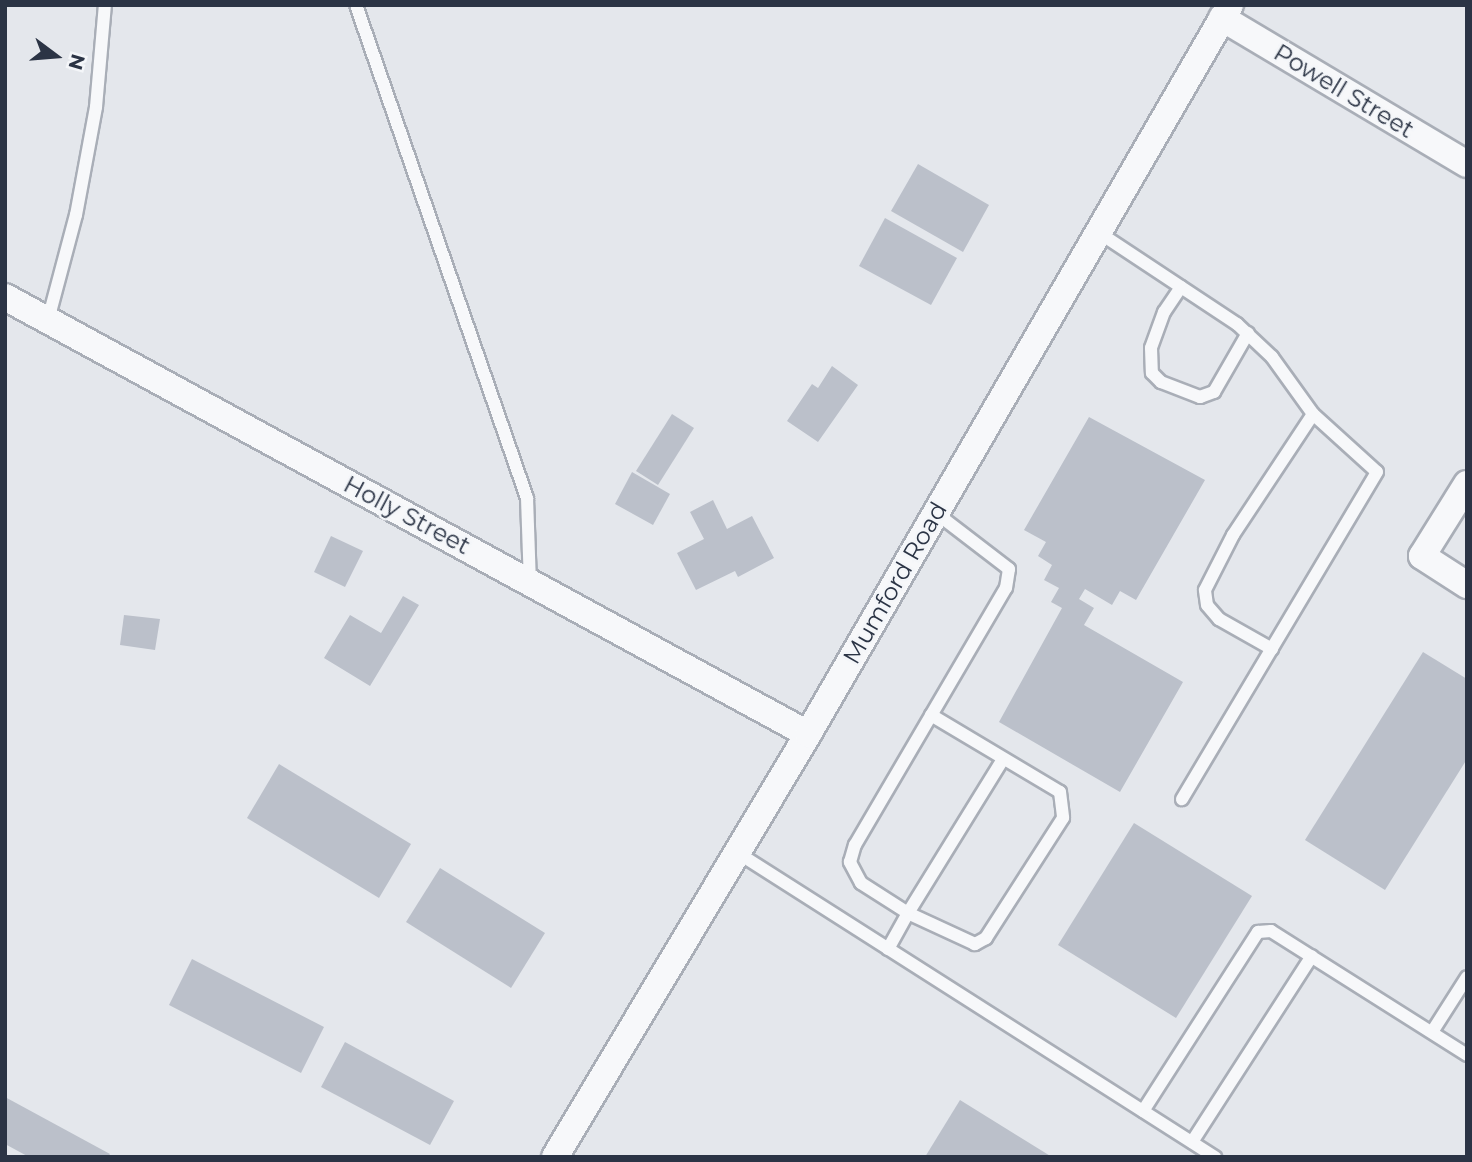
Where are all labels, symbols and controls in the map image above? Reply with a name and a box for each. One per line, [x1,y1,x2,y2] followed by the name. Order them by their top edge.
[21,21,91,91] north arrow
[1269,38,1419,144] street label: Powell Street
[63,51,90,72] text: N
[339,470,475,560] street label: Holly Street
[837,497,953,669] street label: Mumford Road

